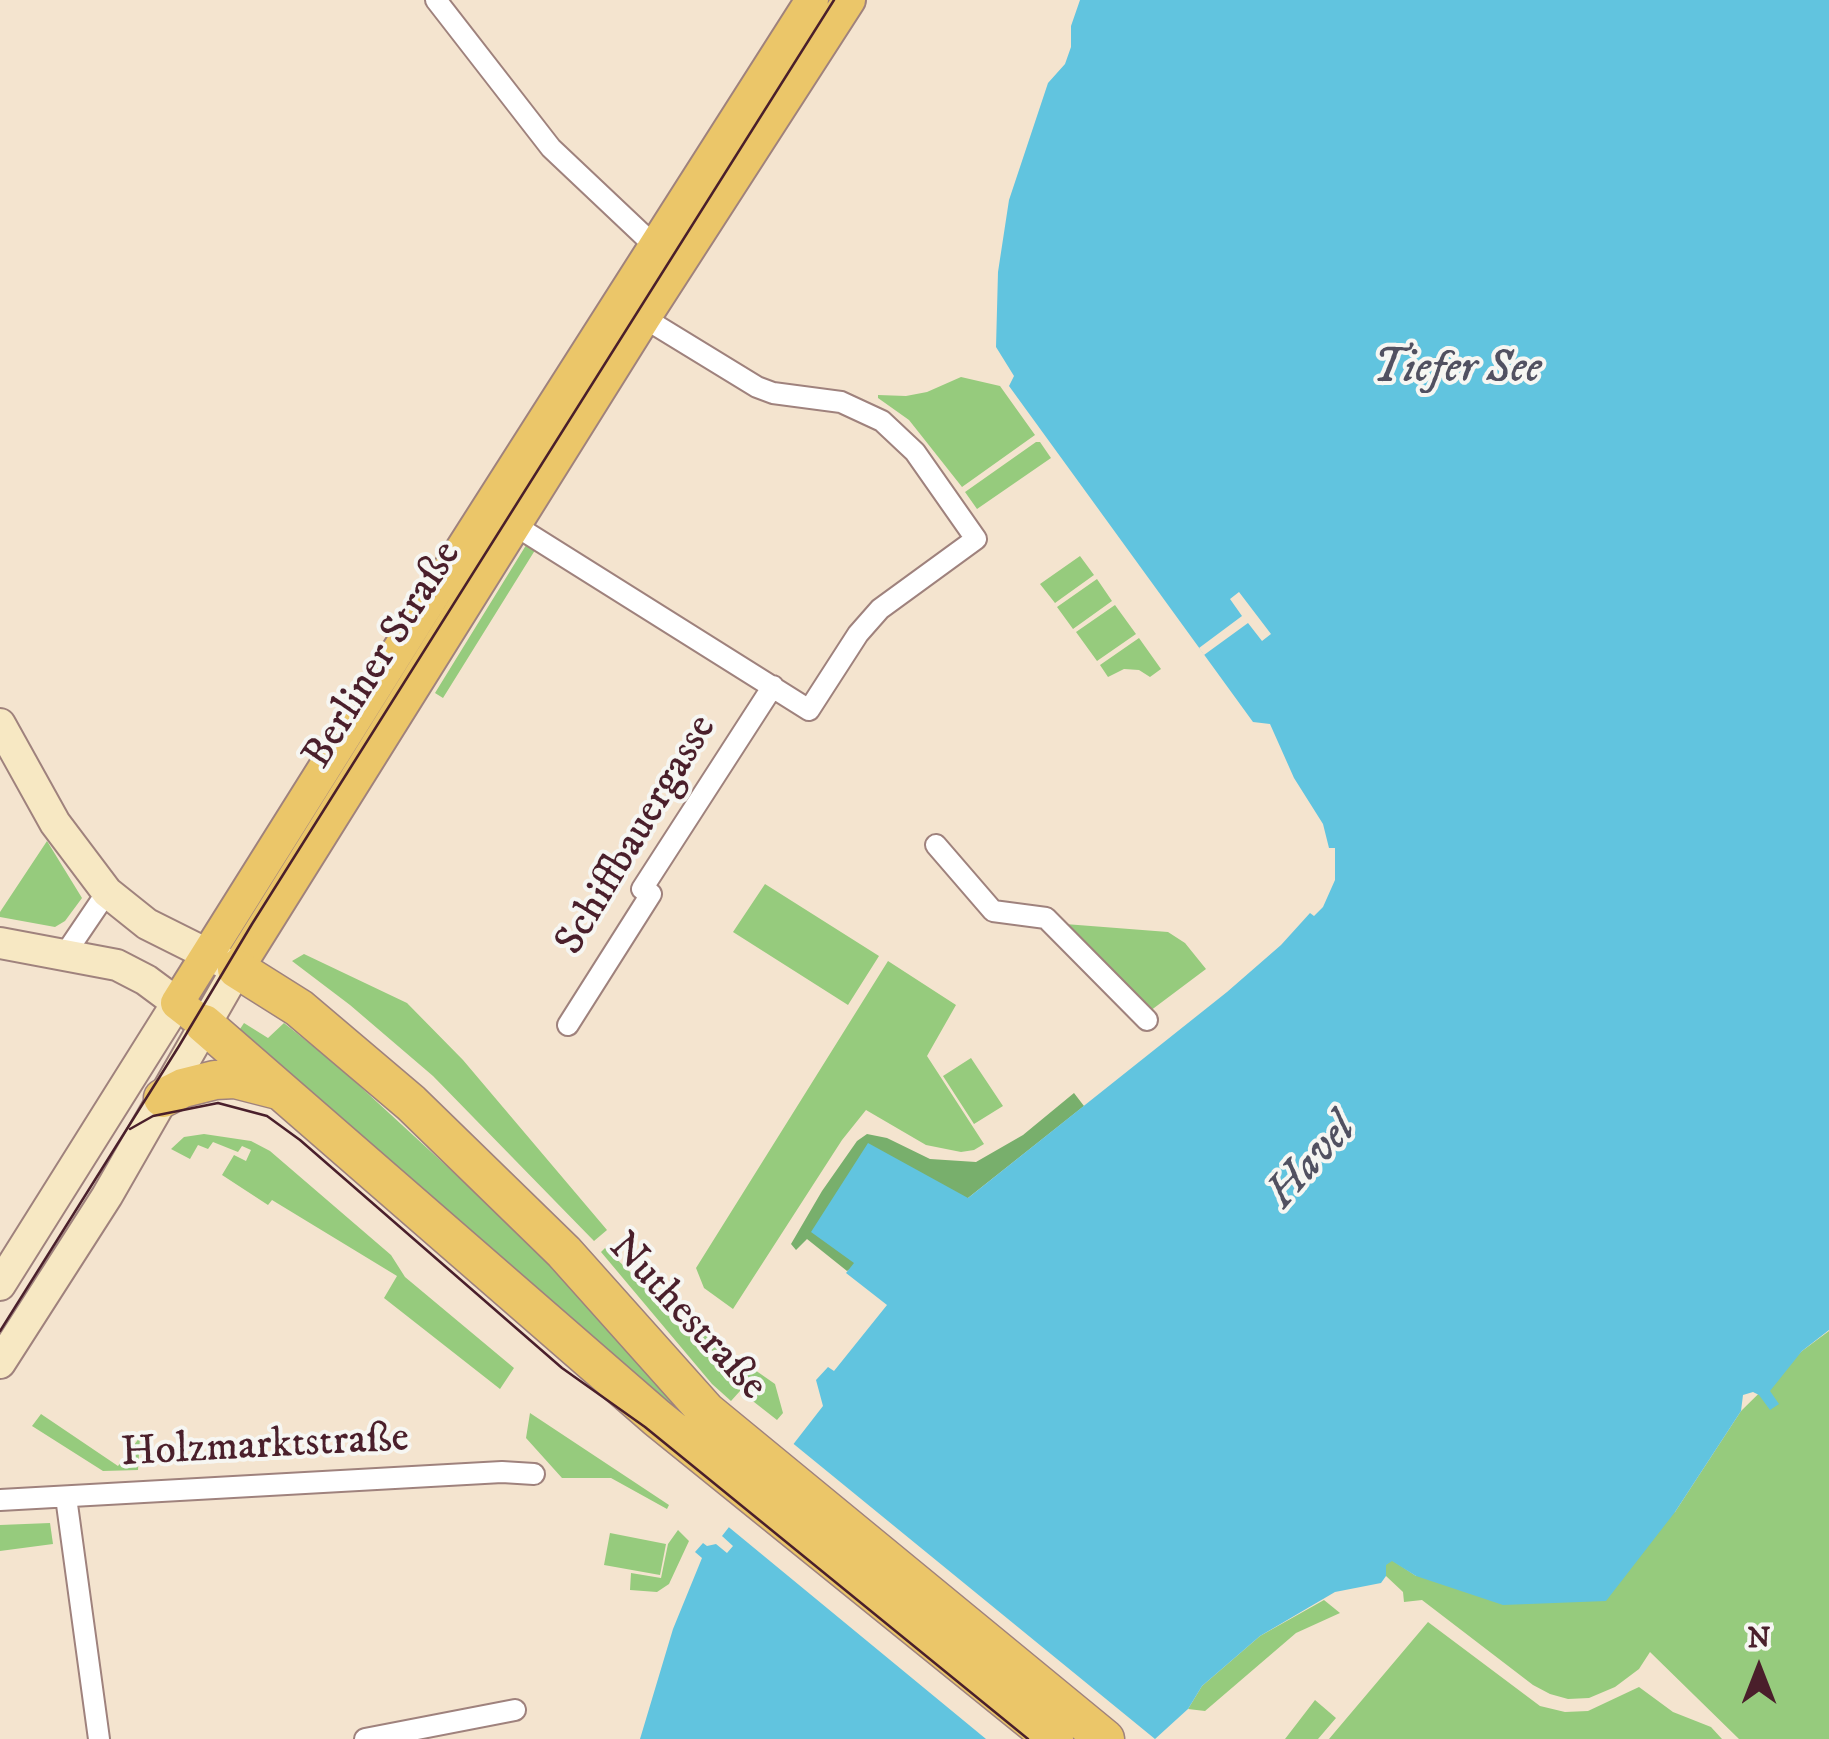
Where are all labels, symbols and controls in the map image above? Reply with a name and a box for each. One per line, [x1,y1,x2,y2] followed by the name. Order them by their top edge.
[1372,345,1542,399] water label: Tiefer See
[294,533,474,779] street label: Berliner Straße
[547,707,729,965] street label: Schiffbauergasse
[1257,1105,1369,1221] water label: Havel
[596,1224,776,1412] street label: Nuthestraße
[120,1415,410,1481] street label: Holzmarktstraße
[1709,1619,1809,1719] north arrow
[1748,1621,1770,1656] text: N

